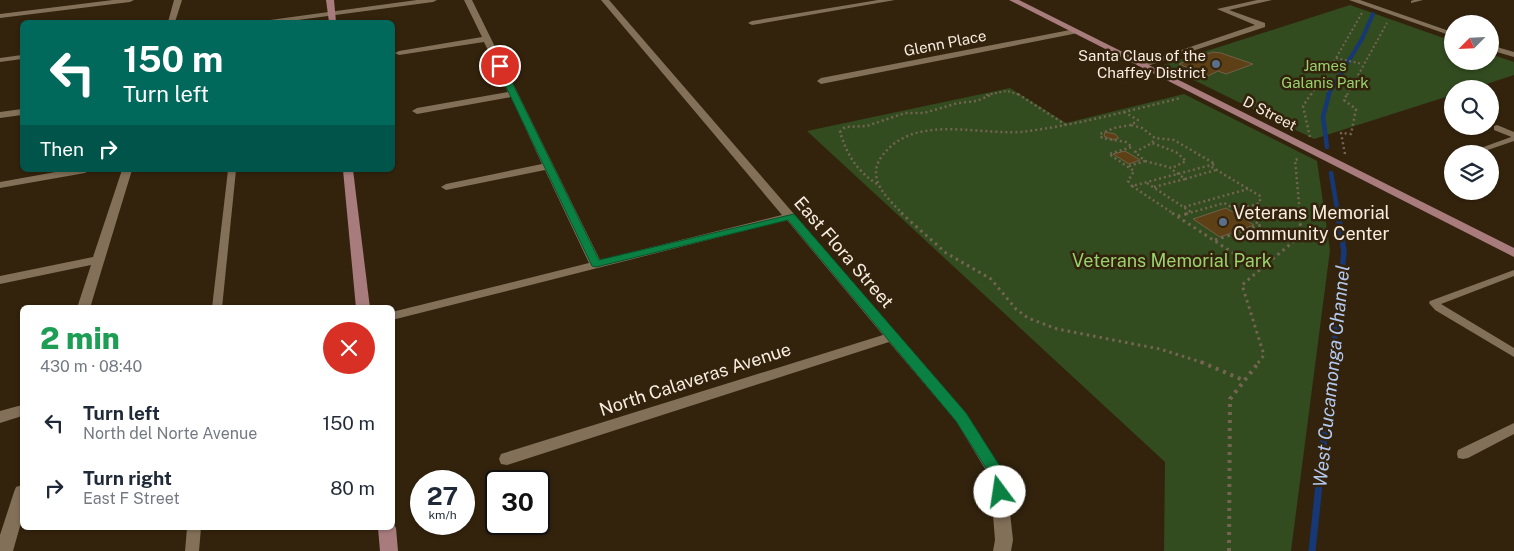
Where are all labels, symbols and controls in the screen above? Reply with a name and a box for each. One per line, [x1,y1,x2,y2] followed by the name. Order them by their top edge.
[1444,15,1499,70] north arrow
[1444,15,1499,200] map controls
[902,27,988,59] street label: Glenn Place
[123,39,223,80] text: 150 m
[40,40,105,105] icon: left
[479,45,521,87] pin
[1078,47,1206,81] place label: Santa Claus of the Chaffey District
[486,52,514,80] icon: arrive
[1281,57,1369,91] park label: James Galanis Park
[1210,58,1222,70] marker: Santa Claus of the Chaffey District
[1444,80,1499,135] button: search
[123,81,209,107] text: Turn left
[1240,92,1300,134] street label: D Street
[94,135,122,163] icon: right
[40,138,84,160] text: Then
[1444,145,1499,200] button: layers
[790,192,898,312] street label: East Flora Street
[1233,202,1390,244] place label: Veterans Memorial Community Center
[1217,216,1229,228] marker: Veterans Memorial Community Center
[1072,250,1272,271] park label: Veterans Memorial Park
[1308,264,1354,488] water label: West Cucamonga Channel
[40,320,120,356] text: 2 min
[323,322,375,374] button: close
[597,338,793,420] street label: North Calaveras Avenue
[40,357,142,376] text: 430 m · 08:40
[83,402,160,424] text: Turn left
[40,409,68,437] icon: left
[322,412,375,434] text: 150 m
[83,424,257,443] text: North del Norte Avenue
[973,465,1025,517] position arrow
[83,467,172,489] text: Turn right
[485,470,550,535] speed limit sign: 30
[40,474,68,502] icon: right
[330,477,375,499] text: 80 m
[427,481,458,511] text: 27
[83,489,180,508] text: East F Street
[428,508,457,522] text: km/h

